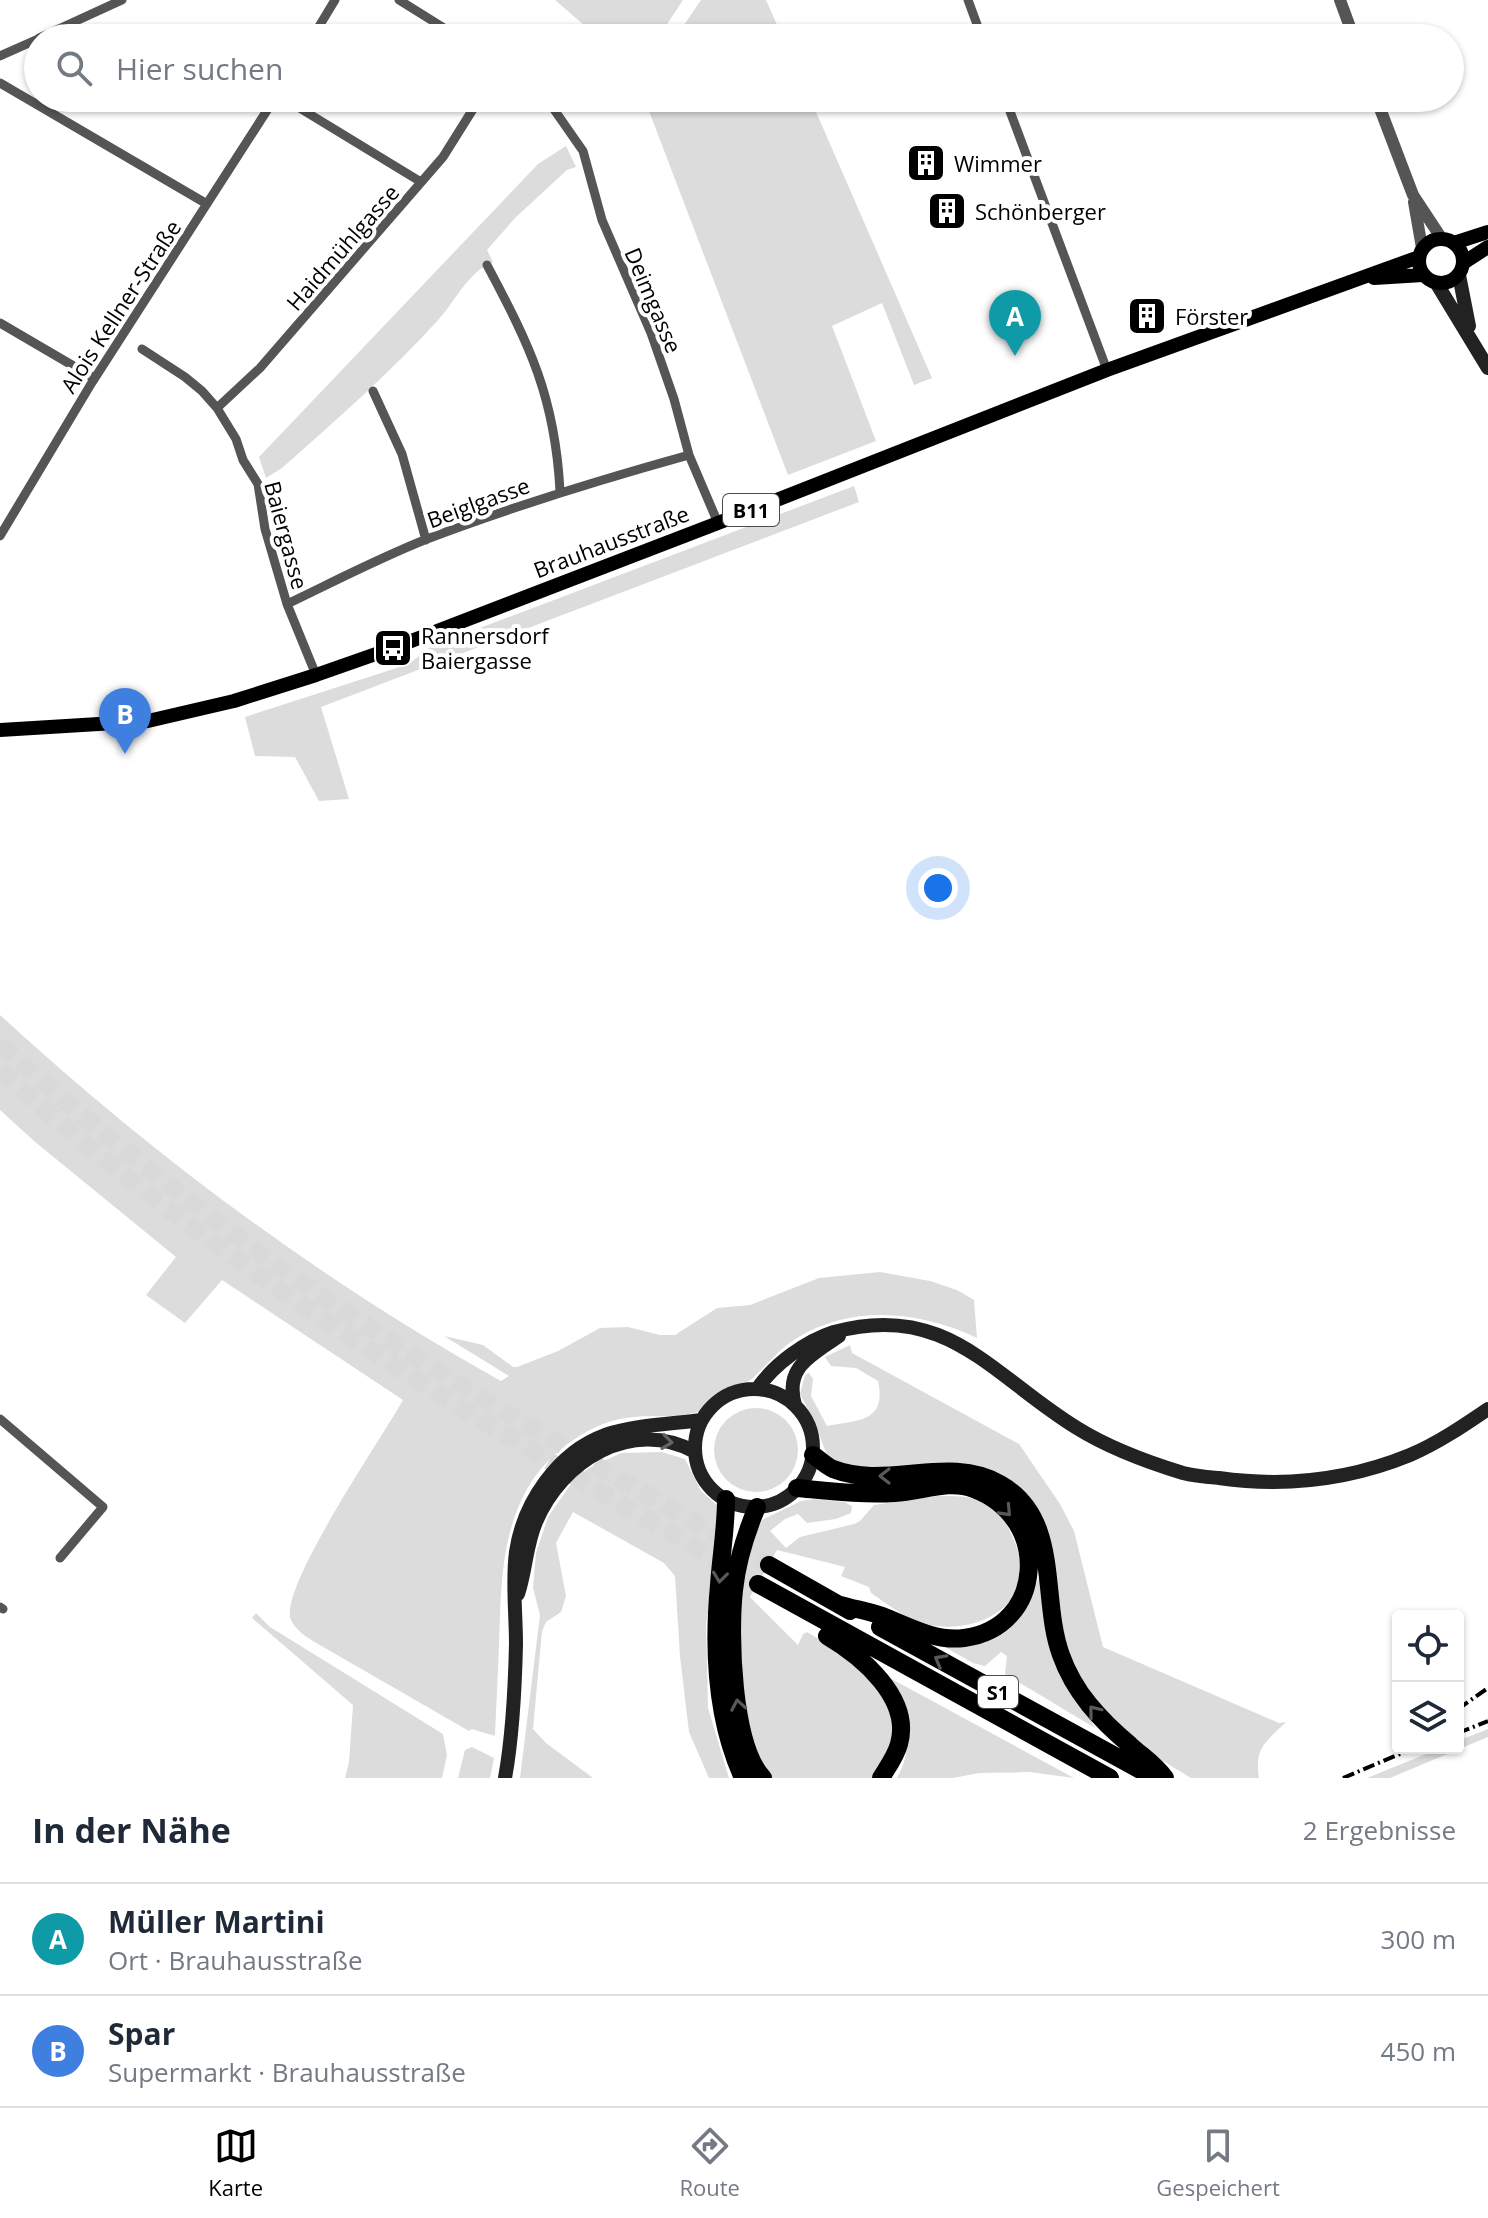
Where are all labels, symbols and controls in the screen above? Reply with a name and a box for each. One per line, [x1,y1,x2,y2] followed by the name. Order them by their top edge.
[24,24,1464,112] search box
[52,46,96,90] icon: search
[116,48,283,89] text: Hier suchen
[905,142,947,184] building icon: Wimmer
[954,148,1042,178] place label: Wimmer
[279,178,405,316] street label: Haidmühlgasse
[926,190,968,232] building icon: Schönberger
[975,196,1106,226] place label: Schönberger
[53,214,187,398] street label: Alois Kellner-Straße
[618,243,690,357] street label: Deimgasse
[989,290,1041,356] pin: A
[1126,295,1168,337] building icon: Förster
[1175,301,1248,331] place label: Förster
[423,470,533,534] street label: Beiglgasse
[258,478,316,592] street label: Baiergasse
[723,494,779,526] road number: B11
[529,498,693,584] street label: Brauhausstraße
[421,620,550,675] place label: Rannersdorf Baiergasse
[372,627,414,669] bus stop icon: Rannersdorf Baiergasse
[99,688,151,754] pin: B
[918,868,958,908] your location
[660,1433,674,1450] one-way arrow
[878,1467,891,1485] one-way arrow
[997,1502,1012,1516] one-way arrow
[712,1570,729,1584] one-way arrow
[1392,1610,1464,1754] map controls
[1392,1610,1464,1682] button: locate
[934,1654,948,1670] one-way arrow
[978,1676,1018,1708] road number: S1
[1392,1682,1464,1754] button: layers
[730,1699,747,1712] one-way arrow
[1089,1705,1104,1720] one-way arrow
[32,1807,231,1853] text: In der Nähe
[1303,1812,1456,1848] text: 2 Ergebnisse
[108,1901,325,1942] text: Müller Martini
[49,1921,67,1957] text: A
[1381,1921,1456,1957] text: 300 m
[108,1942,363,1978] text: Ort · Brauhausstraße
[108,2013,175,2054] text: Spar
[49,2033,67,2069] text: B
[1381,2033,1456,2069] text: 450 m
[108,2054,466,2090] text: Supermarkt · Brauhausstraße
[208,2124,263,2202] tab: Karte
[679,2124,740,2202] tab: Route
[1156,2124,1280,2202] tab: Gespeichert

